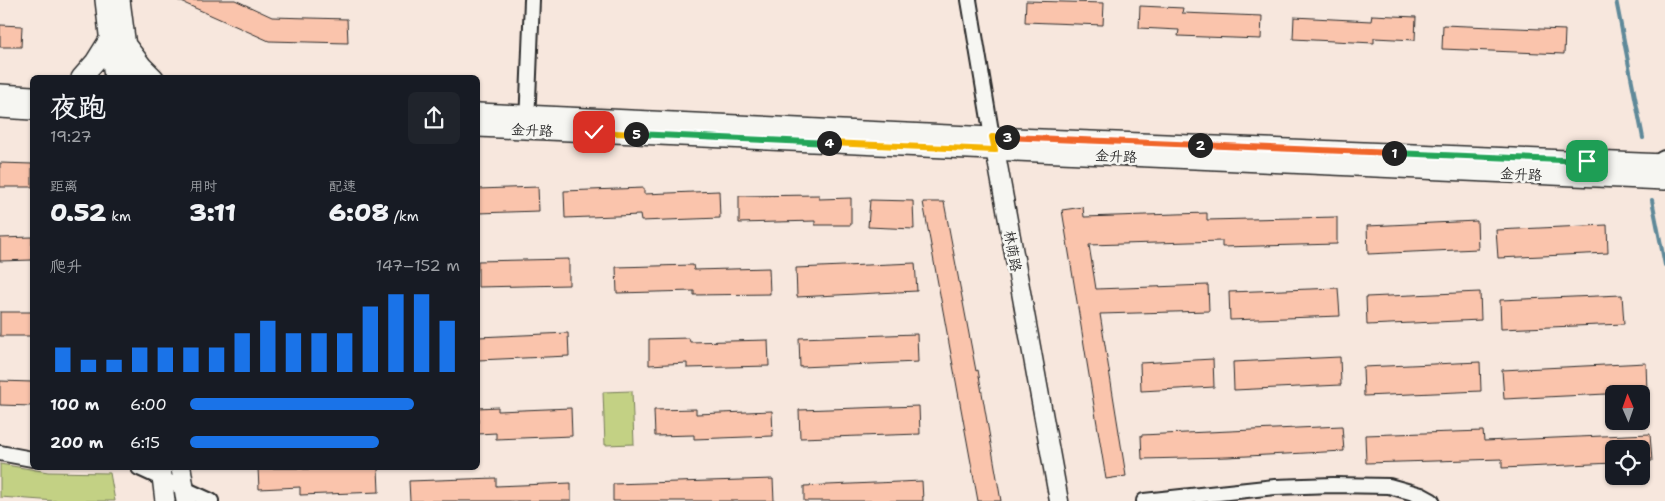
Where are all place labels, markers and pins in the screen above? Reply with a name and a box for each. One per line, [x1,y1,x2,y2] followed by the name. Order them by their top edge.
[573,111,615,153] pin
[624,122,648,146] pin: 5
[994,124,1020,150] pin: 3
[816,130,842,156] pin: 4
[1188,132,1212,158] pin: 2
[1382,140,1406,166] pin: 1
[1566,140,1608,182] pin

